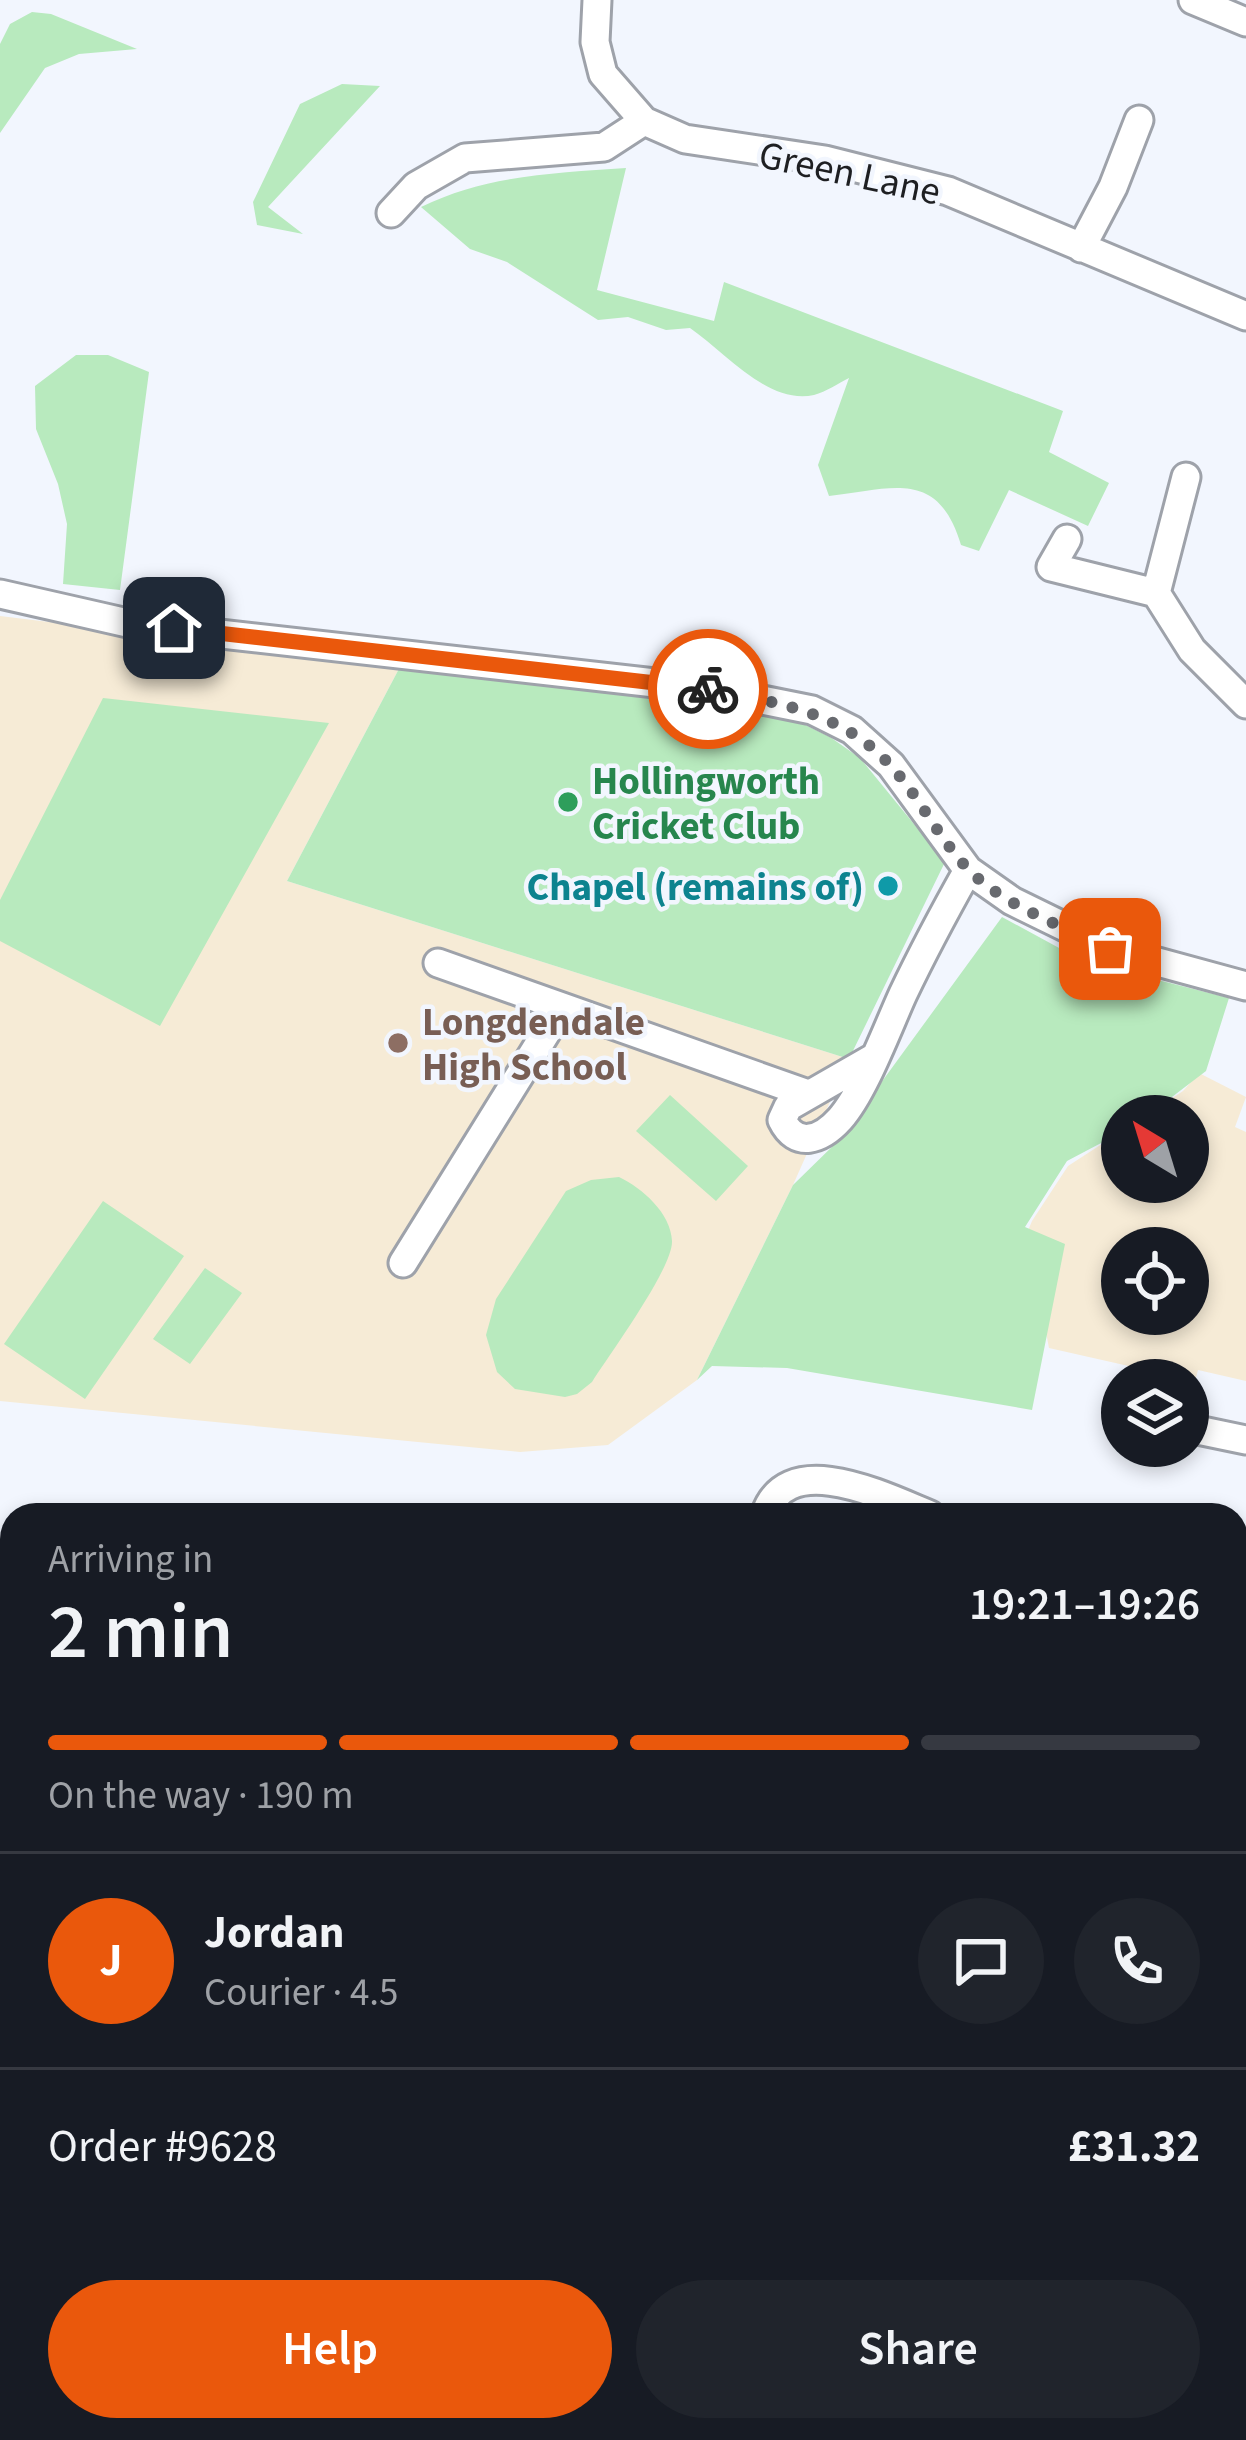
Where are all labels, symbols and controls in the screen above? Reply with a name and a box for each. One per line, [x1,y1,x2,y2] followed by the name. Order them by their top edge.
[754,127,946,221] street label: Green Lane
[123,577,225,679] pin
[141,595,207,661] icon: home
[648,629,768,749] courier
[675,656,741,722] icon: bike
[592,754,820,855] place label: Hollingworth Cricket Club
[555,789,581,815] marker: Hollingworth Cricket Club
[527,860,864,916] place label: Chapel (remains of)
[875,873,901,899] marker: Chapel (remains of)
[1059,898,1161,1000] pin
[1077,916,1143,982] icon: bag
[422,995,645,1096] place label: Longdendale High School
[385,1030,411,1056] marker: Longdendale High School
[1101,1095,1209,1203] north arrow
[1101,1095,1209,1467] map controls
[1101,1227,1209,1335] button: locate
[1101,1359,1209,1467] button: layers
[48,1532,213,1588] text: Arriving in
[969,1573,1200,1637] text: 19:21–19:26
[48,1577,233,1688] text: 2 min
[48,1768,354,1824] text: On the way · 190 m
[918,1898,1044,2024] button: chat
[1074,1898,1200,2024] button: phone
[204,1901,345,1965] text: Jordan
[100,1929,122,1993] text: J
[204,1965,398,2021] text: Courier · 4.5
[48,2115,277,2179] text: Order #9628
[1068,2115,1200,2179] text: £31.32
[48,2280,612,2418] button: Help
[636,2280,1200,2418] button: Share

